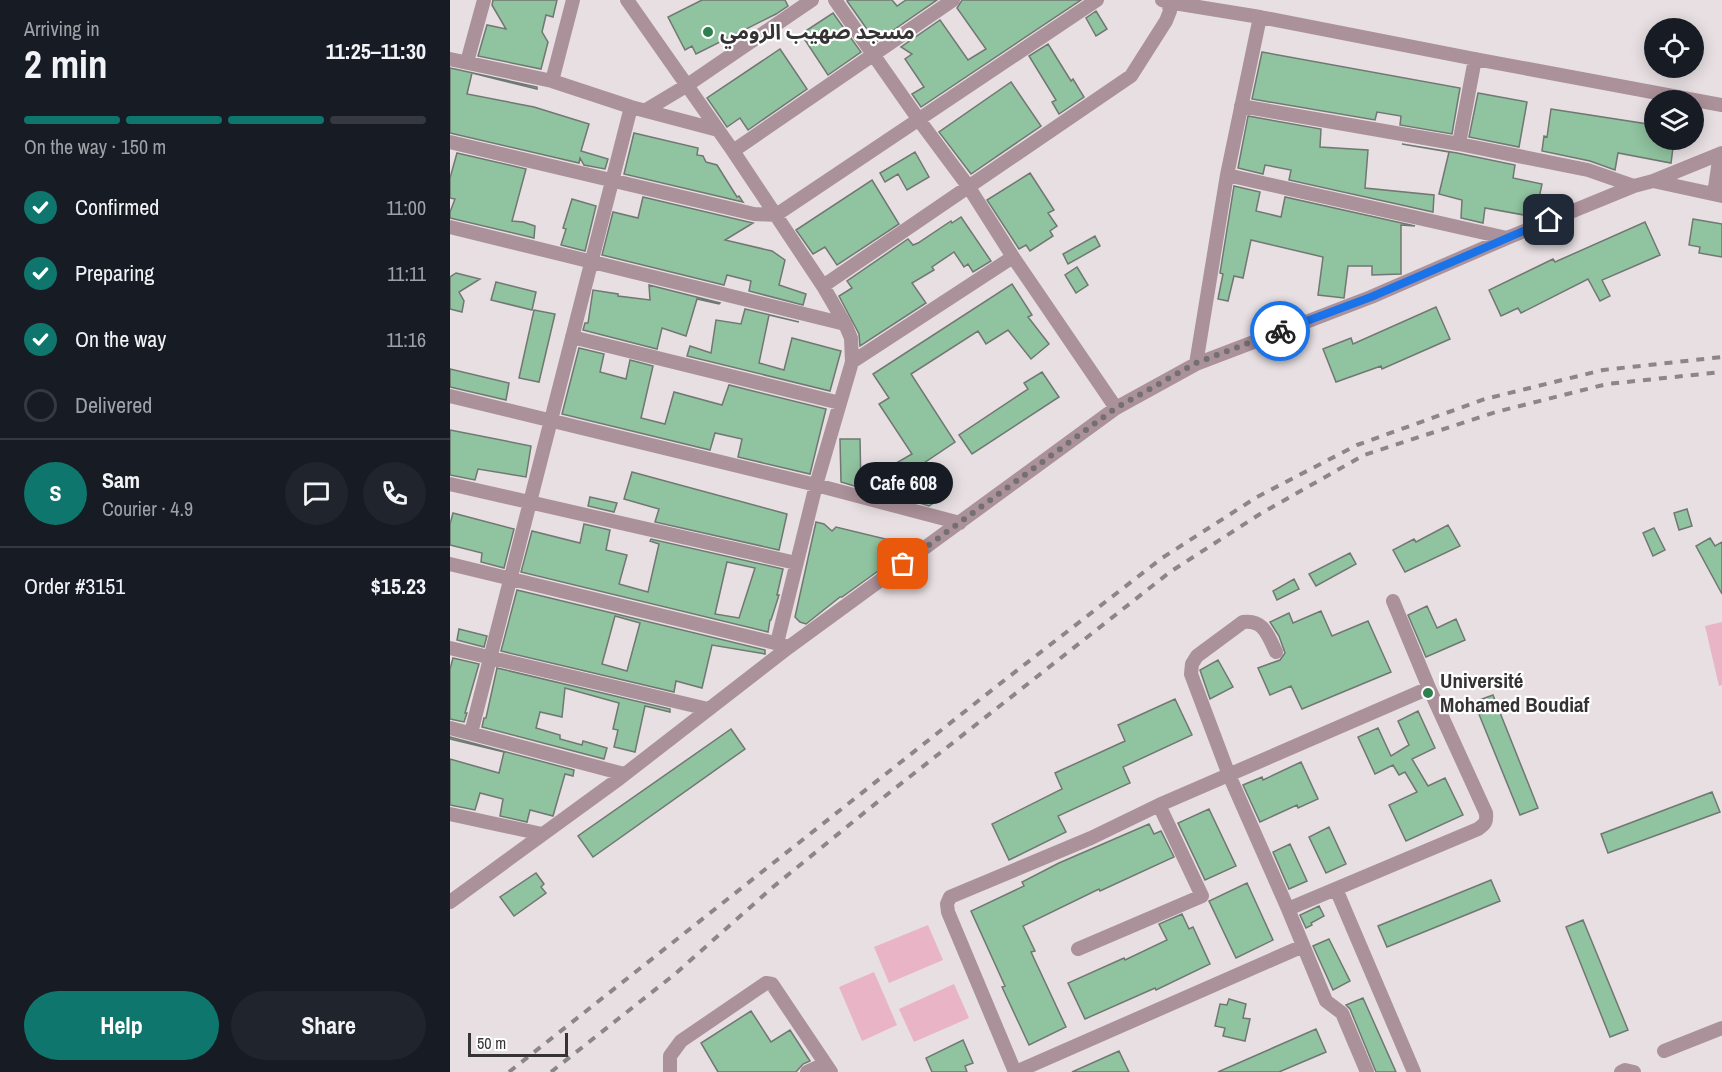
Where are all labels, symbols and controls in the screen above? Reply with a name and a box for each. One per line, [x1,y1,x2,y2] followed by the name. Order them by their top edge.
[24,15,100,42] text: Arriving in
[720,17,915,49] place label: مسجد صهيب الرومي
[1644,18,1704,150] map controls
[1644,18,1704,78] button: locate
[701,25,715,39] marker: مسجد صهيب الرومي
[326,36,426,66] text: 11:25–11:30
[24,38,108,90] text: 2 min
[1644,90,1704,150] button: layers
[24,133,166,160] text: On the way · 150 m
[24,191,57,224] icon: check
[75,192,159,222] text: Confirmed
[386,194,426,221] text: 11:00
[1523,194,1574,245] pin
[1532,203,1565,236] icon: home
[24,257,57,290] icon: check
[75,258,154,288] text: Preparing
[387,260,426,287] text: 11:11
[1250,301,1310,361] courier
[1264,315,1297,348] icon: bike
[24,323,57,356] icon: check
[75,324,166,354] text: On the way
[386,326,426,353] text: 11:16
[75,390,152,420] text: Delivered
[285,462,348,525] button: chat
[363,462,426,525] button: phone
[854,462,952,504] callout: Cafe 608
[102,465,140,495] text: Sam
[870,469,937,496] text: Cafe 608
[49,478,62,508] text: S
[102,495,193,522] text: Courier · 4.9
[877,538,928,589] pin
[886,547,919,580] icon: bag
[24,571,125,601] text: Order #3151
[371,571,426,601] text: $15.23
[1440,666,1590,719] place label: Université Mohamed Boudiaf
[1421,686,1435,700] marker: Université Mohamed Boudiaf
[24,991,219,1060] button: Help
[231,991,426,1060] button: Share
[468,1030,568,1058] scale bar
[477,1032,506,1054] text: 50 m

